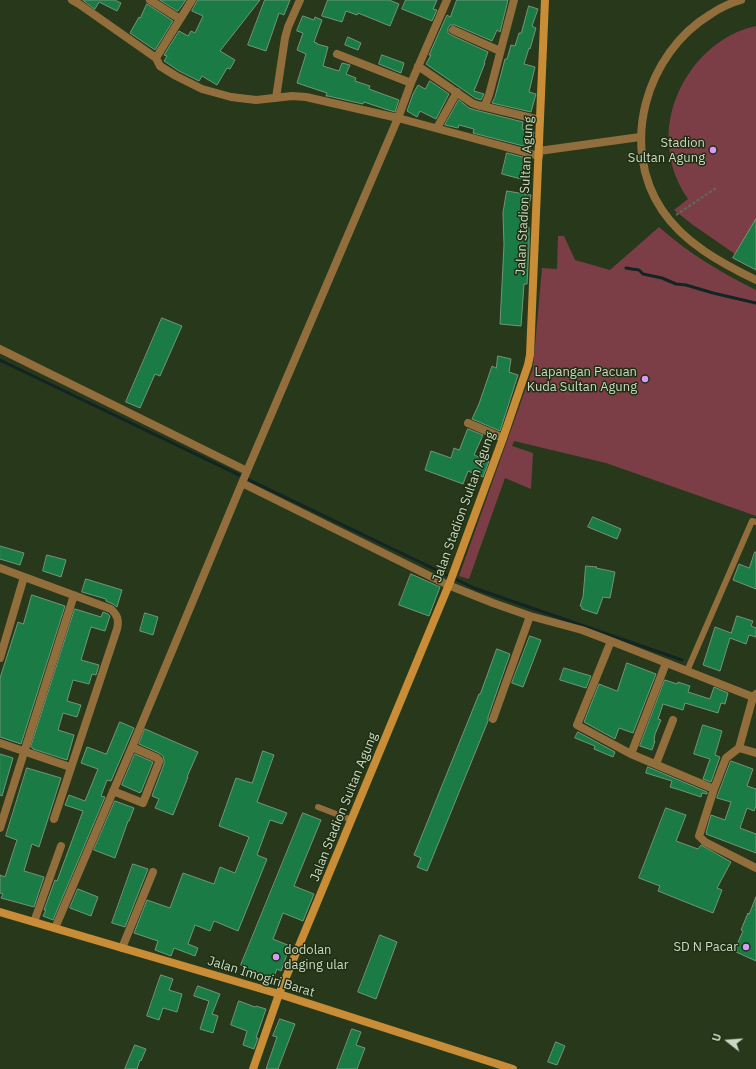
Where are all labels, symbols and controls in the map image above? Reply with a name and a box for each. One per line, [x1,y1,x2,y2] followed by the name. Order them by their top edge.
[513,116,537,276] street label: Jalan Stadion Sultan Agung
[628,135,705,166] place label: Stadion Sultan Agung
[708,145,718,155] marker: Stadion Sultan Agung
[527,364,637,395] place label: Lapangan Pacuan Kuda Sultan Agung
[640,374,650,384] marker: Lapangan Pacuan Kuda Sultan Agung
[429,430,499,584] street label: Jalan Stadion Sultan Agung
[307,730,381,884] street label: Jalan Stadion Sultan Agung
[673,939,738,955] place label: SD N Pacar
[284,942,349,973] place label: dodolan daging ular
[741,942,751,952] marker: SD N Pacar
[271,952,281,962] marker: dodolan daging ular
[206,953,316,1001] street label: Jalan Imogiri Barat
[708,1021,748,1061] north arrow
[709,1032,724,1043] text: U

